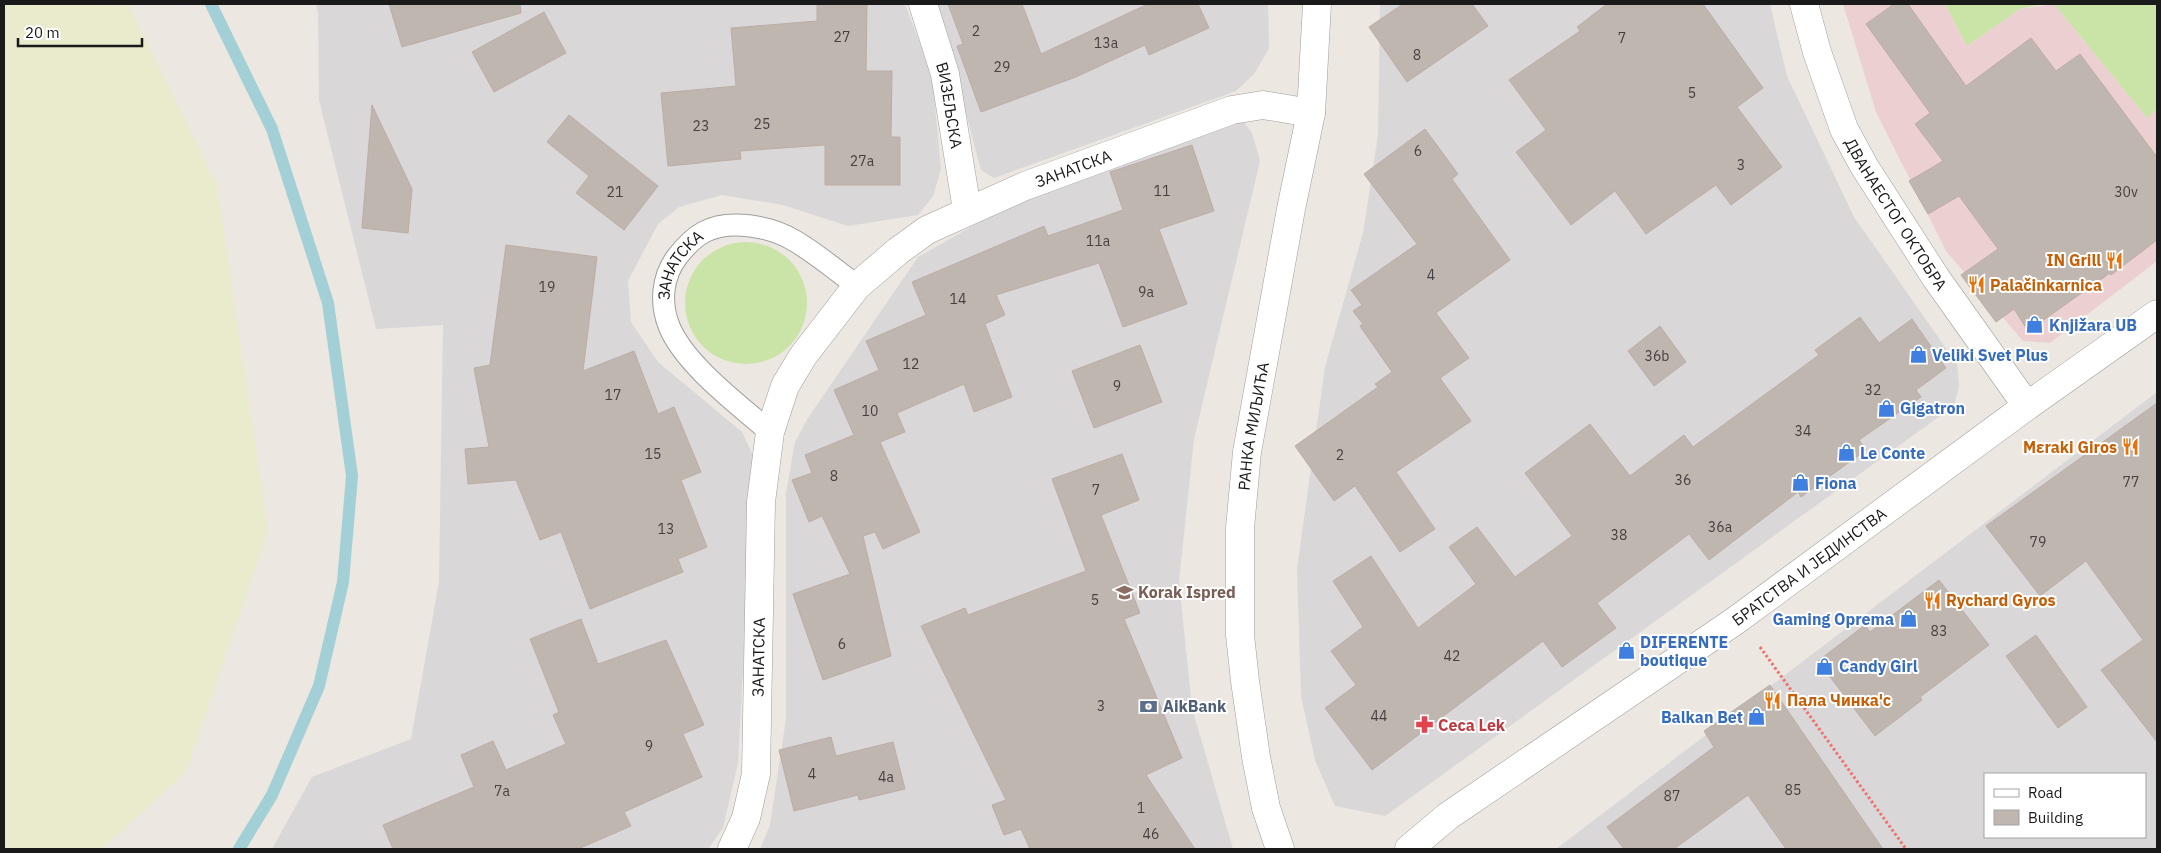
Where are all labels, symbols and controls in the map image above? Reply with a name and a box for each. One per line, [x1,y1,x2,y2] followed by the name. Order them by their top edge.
[18,15,141,47] scale bar
[972,22,980,40] house number: 2
[25,23,60,42] text: 20 m
[834,28,850,46] house number: 27
[1618,29,1626,47] house number: 7
[1094,34,1119,52] house number: 13a
[1413,46,1421,64] house number: 8
[994,58,1010,76] house number: 29
[932,59,967,150] street label: ВИЗЕЉСКА
[1688,84,1696,102] house number: 5
[754,115,770,133] house number: 25
[693,117,709,135] house number: 23
[1841,134,1951,294] street label: ДВАНАЕСТОГ ОКТОБРА
[1414,142,1422,160] house number: 6
[1032,145,1114,191] street label: ЗАНАТСКА
[850,152,875,170] house number: 27a
[1737,156,1745,174] house number: 3
[1154,182,1170,200] house number: 11
[607,183,623,201] house number: 21
[2114,183,2138,201] house number: 30v
[653,226,707,300] street label: ЗАНАТСКА
[1086,232,1111,250] house number: 11a
[2047,250,2101,270] place label: IN Grill
[2105,250,2125,270] restaurant icon: IN Grill
[1427,266,1435,284] house number: 4
[1966,275,1986,295] restaurant icon: Palačinkarnica
[1990,275,2102,295] place label: Palačinkarnica
[539,278,555,296] house number: 19
[1138,283,1154,301] house number: 9a
[950,290,966,308] house number: 14
[2025,315,2045,335] shop icon: Knjižara UB
[2049,315,2137,335] place label: Knjižara UB
[1908,345,1928,365] shop icon: Veliki Svet Plus
[1932,345,2048,365] place label: Veliki Svet Plus
[1645,347,1669,365] house number: 36b
[903,355,919,373] house number: 12
[1233,360,1273,491] street label: РАНКА МИЉИЋА
[1113,377,1121,395] house number: 9
[1865,381,1881,399] house number: 32
[605,386,621,404] house number: 17
[1876,398,1896,418] shop icon: Gigatron
[1900,398,1965,418] place label: Gigatron
[862,402,878,420] house number: 10
[1795,422,1811,440] house number: 34
[2023,437,2117,457] place label: Mεraki Giros
[2121,437,2141,457] restaurant icon: Mεraki Giros
[1836,443,1856,463] shop icon: Le Conte
[1860,443,1925,463] place label: Le Conte
[645,445,661,463] house number: 15
[1336,446,1344,464] house number: 2
[830,467,838,485] house number: 8
[1675,471,1691,489] house number: 36
[1791,473,1811,493] shop icon: Fiona
[1815,473,1857,493] place label: Fiona
[2123,473,2139,491] house number: 77
[1092,481,1100,499] house number: 7
[1728,503,1890,630] street label: БРАТСТВА И ЈЕДИНСТВА
[1708,518,1733,536] house number: 36a
[658,520,674,538] house number: 13
[1611,526,1627,544] house number: 38
[2030,533,2046,551] house number: 79
[1114,582,1134,602] school or university icon: Korak Ispred
[1138,582,1236,602] place label: Korak Ispred
[1922,590,1942,610] restaurant icon: Rychard Gyros
[1946,590,2055,610] place label: Rychard Gyros
[1091,591,1099,609] house number: 5
[1772,609,1894,629] place label: Gaming Oprema
[1898,609,1918,629] shop icon: Gaming Oprema
[747,617,769,697] street label: ЗАНАТСКА
[1931,622,1947,640] house number: 83
[1640,632,1728,670] place label: DIFERENTE boutique
[838,635,846,653] house number: 6
[1616,641,1636,661] shop icon: DIFERENTE boutique
[1444,647,1460,665] house number: 42
[1815,656,1835,676] shop icon: Candy Girl
[1839,656,1918,676] place label: Candy Girl
[1763,690,1783,710] restaurant icon: Пала Чинка'с
[1787,690,1891,710] place label: Пала Чинка'с
[1139,696,1159,716] bank icon: AikBank
[1163,696,1227,716] place label: AikBank
[1097,697,1105,715] house number: 3
[1371,707,1387,725] house number: 44
[1661,707,1743,727] place label: Balkan Bet
[1747,707,1767,727] shop icon: Balkan Bet
[1414,715,1434,735] pharmacy icon: Ceca Lek
[1438,715,1506,735] place label: Ceca Lek
[645,737,653,755] house number: 9
[808,765,816,783] house number: 4
[878,768,894,786] house number: 4a
[1984,773,2146,838] legend
[1785,781,1801,799] house number: 85
[494,782,510,800] house number: 7a
[2028,783,2063,802] text: Road
[1664,787,1680,805] house number: 87
[1137,799,1145,817] house number: 1
[2028,808,2083,827] text: Building
[1143,825,1159,843] house number: 46

